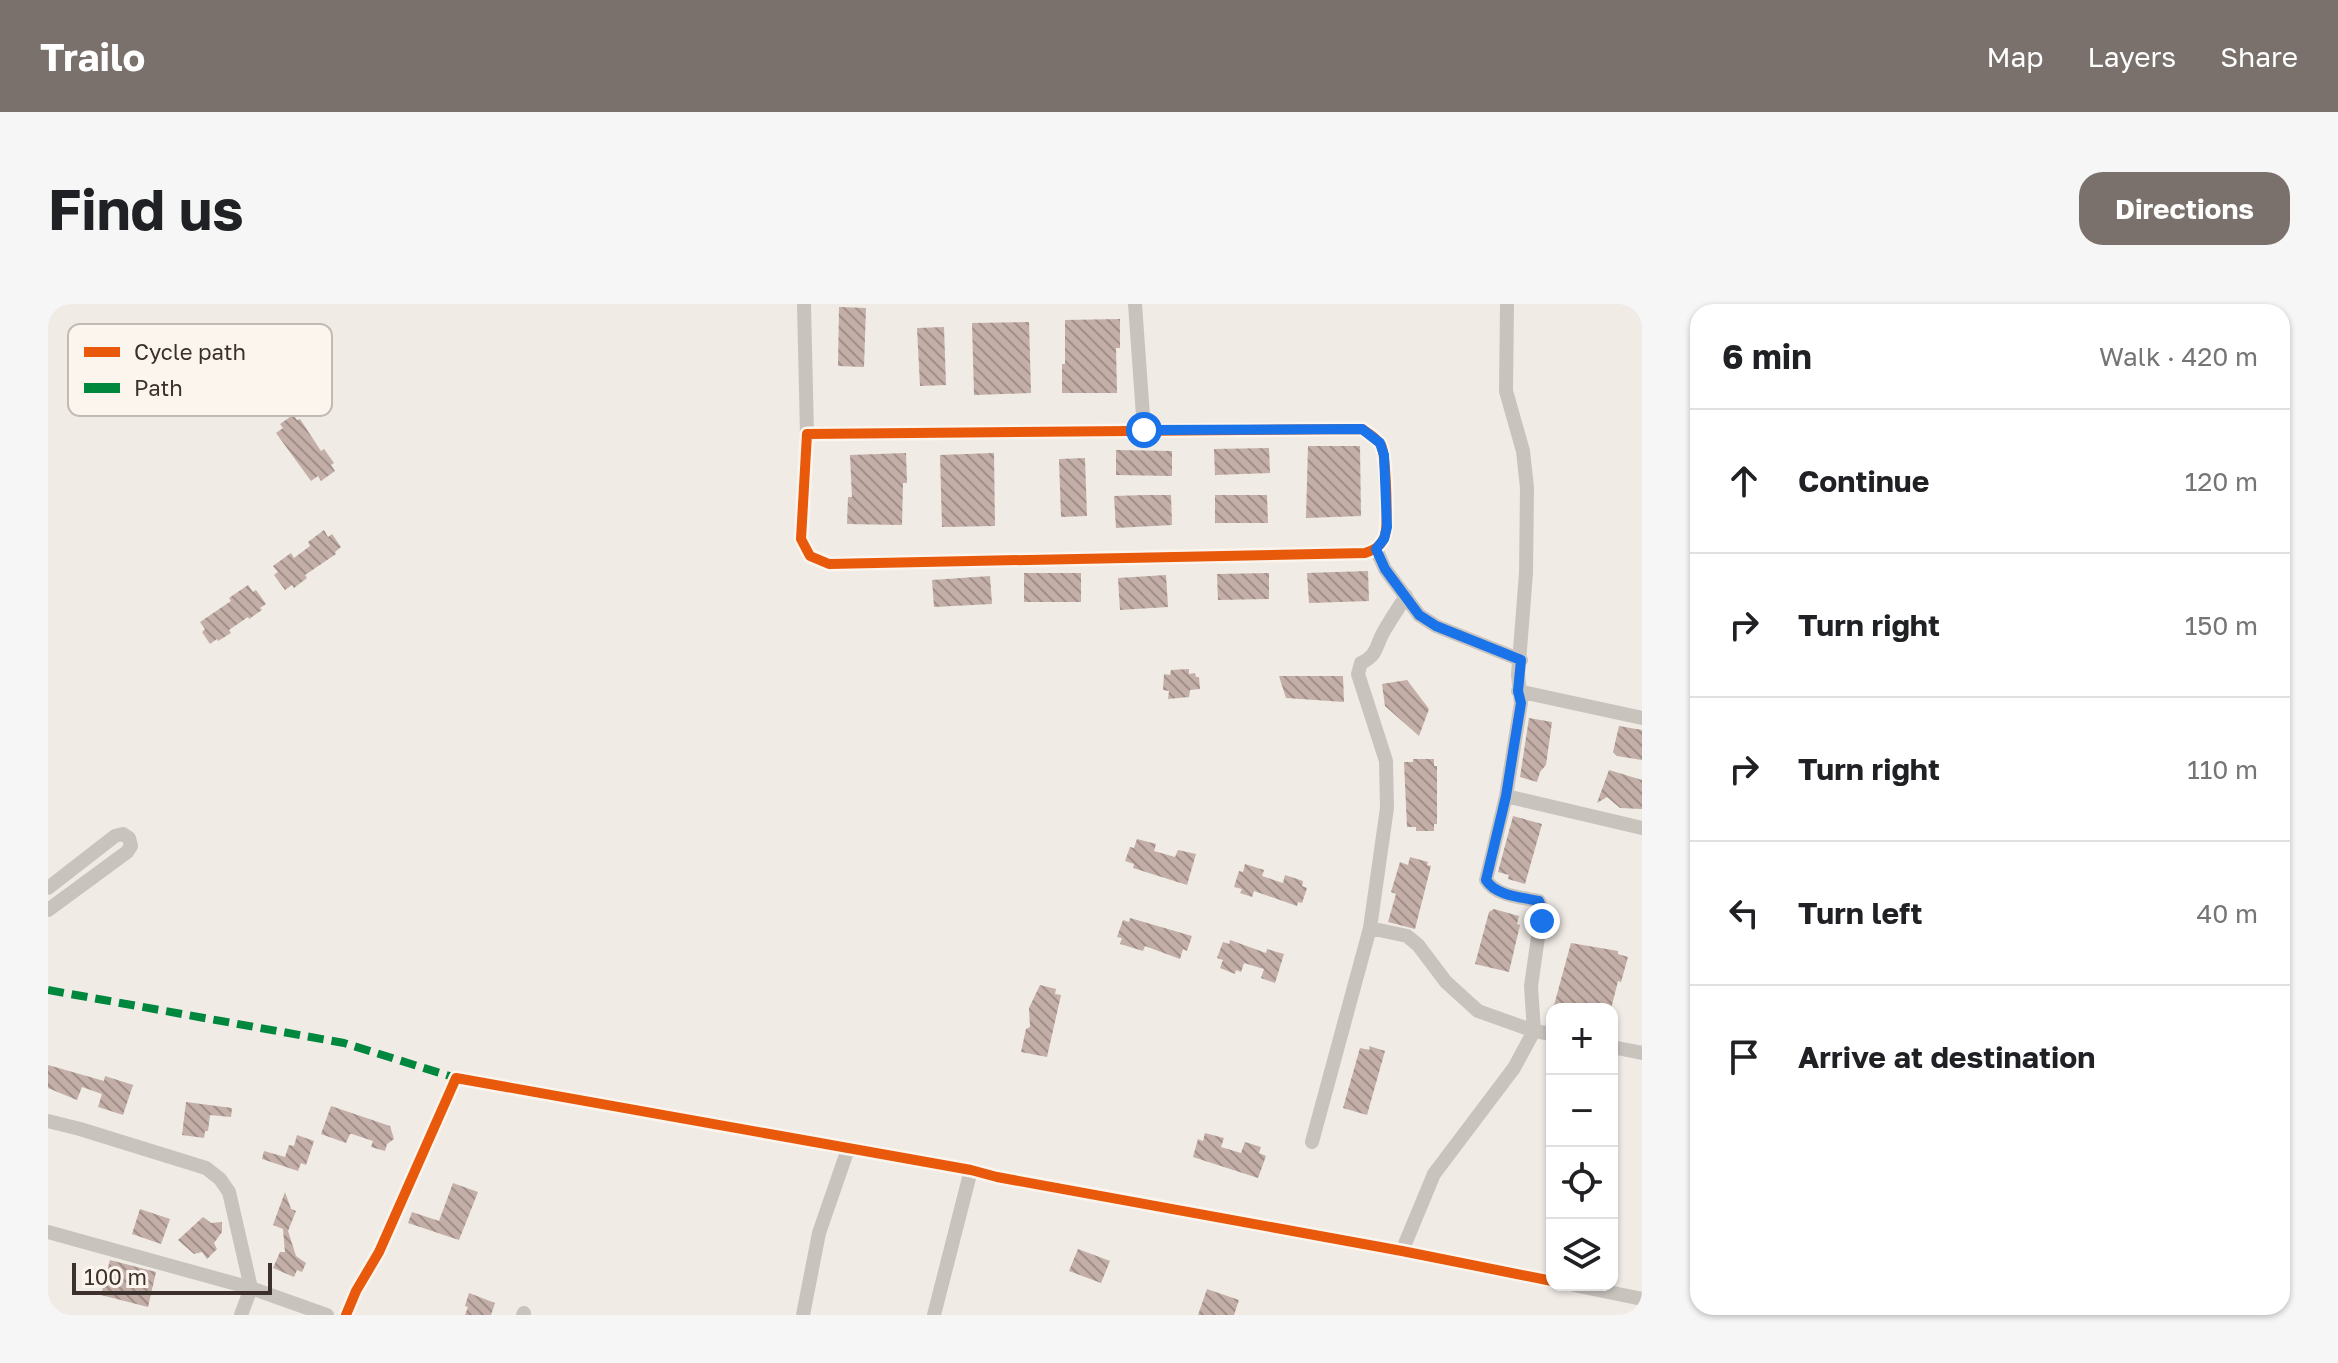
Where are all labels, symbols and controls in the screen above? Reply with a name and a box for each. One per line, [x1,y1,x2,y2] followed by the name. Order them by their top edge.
[40,34,145,79] text: Trailo
[1986,40,2044,73] text: Map
[2088,40,2176,73] text: Layers
[2220,40,2298,73] text: Share
[2079,172,2290,245] button: Directions
[48,175,244,242] text: Find us
[68,324,332,416] legend
[1722,336,1812,376] text: 6 min
[134,338,246,365] text: Cycle path
[2099,341,2258,372] text: Walk · 420 m
[134,374,183,401] text: Path
[1126,412,1162,448] route start
[1722,459,1766,503] icon: ahead
[1798,463,1929,499] text: Continue
[2185,466,2258,497] text: 120 m
[1722,603,1766,647] icon: right
[1798,607,1940,643] text: Turn right
[2185,610,2258,641] text: 150 m
[1722,747,1766,791] icon: right
[1798,751,1940,787] text: Turn right
[2187,754,2258,785] text: 110 m
[1722,891,1766,935] icon: left
[1798,895,1923,931] text: Turn left
[2197,898,2258,929] text: 40 m
[1524,903,1560,939] route end
[1546,1003,1618,1291] map controls
[1546,1003,1618,1075] button: +
[1722,1035,1766,1079] icon: arrive
[1798,1039,2095,1075] text: Arrive at destination
[1546,1075,1618,1147] button: −
[1546,1147,1618,1219] button: locate
[1546,1219,1618,1291] button: layers
[72,1259,272,1295] scale bar
[84,1263,147,1290] text: 100 m

